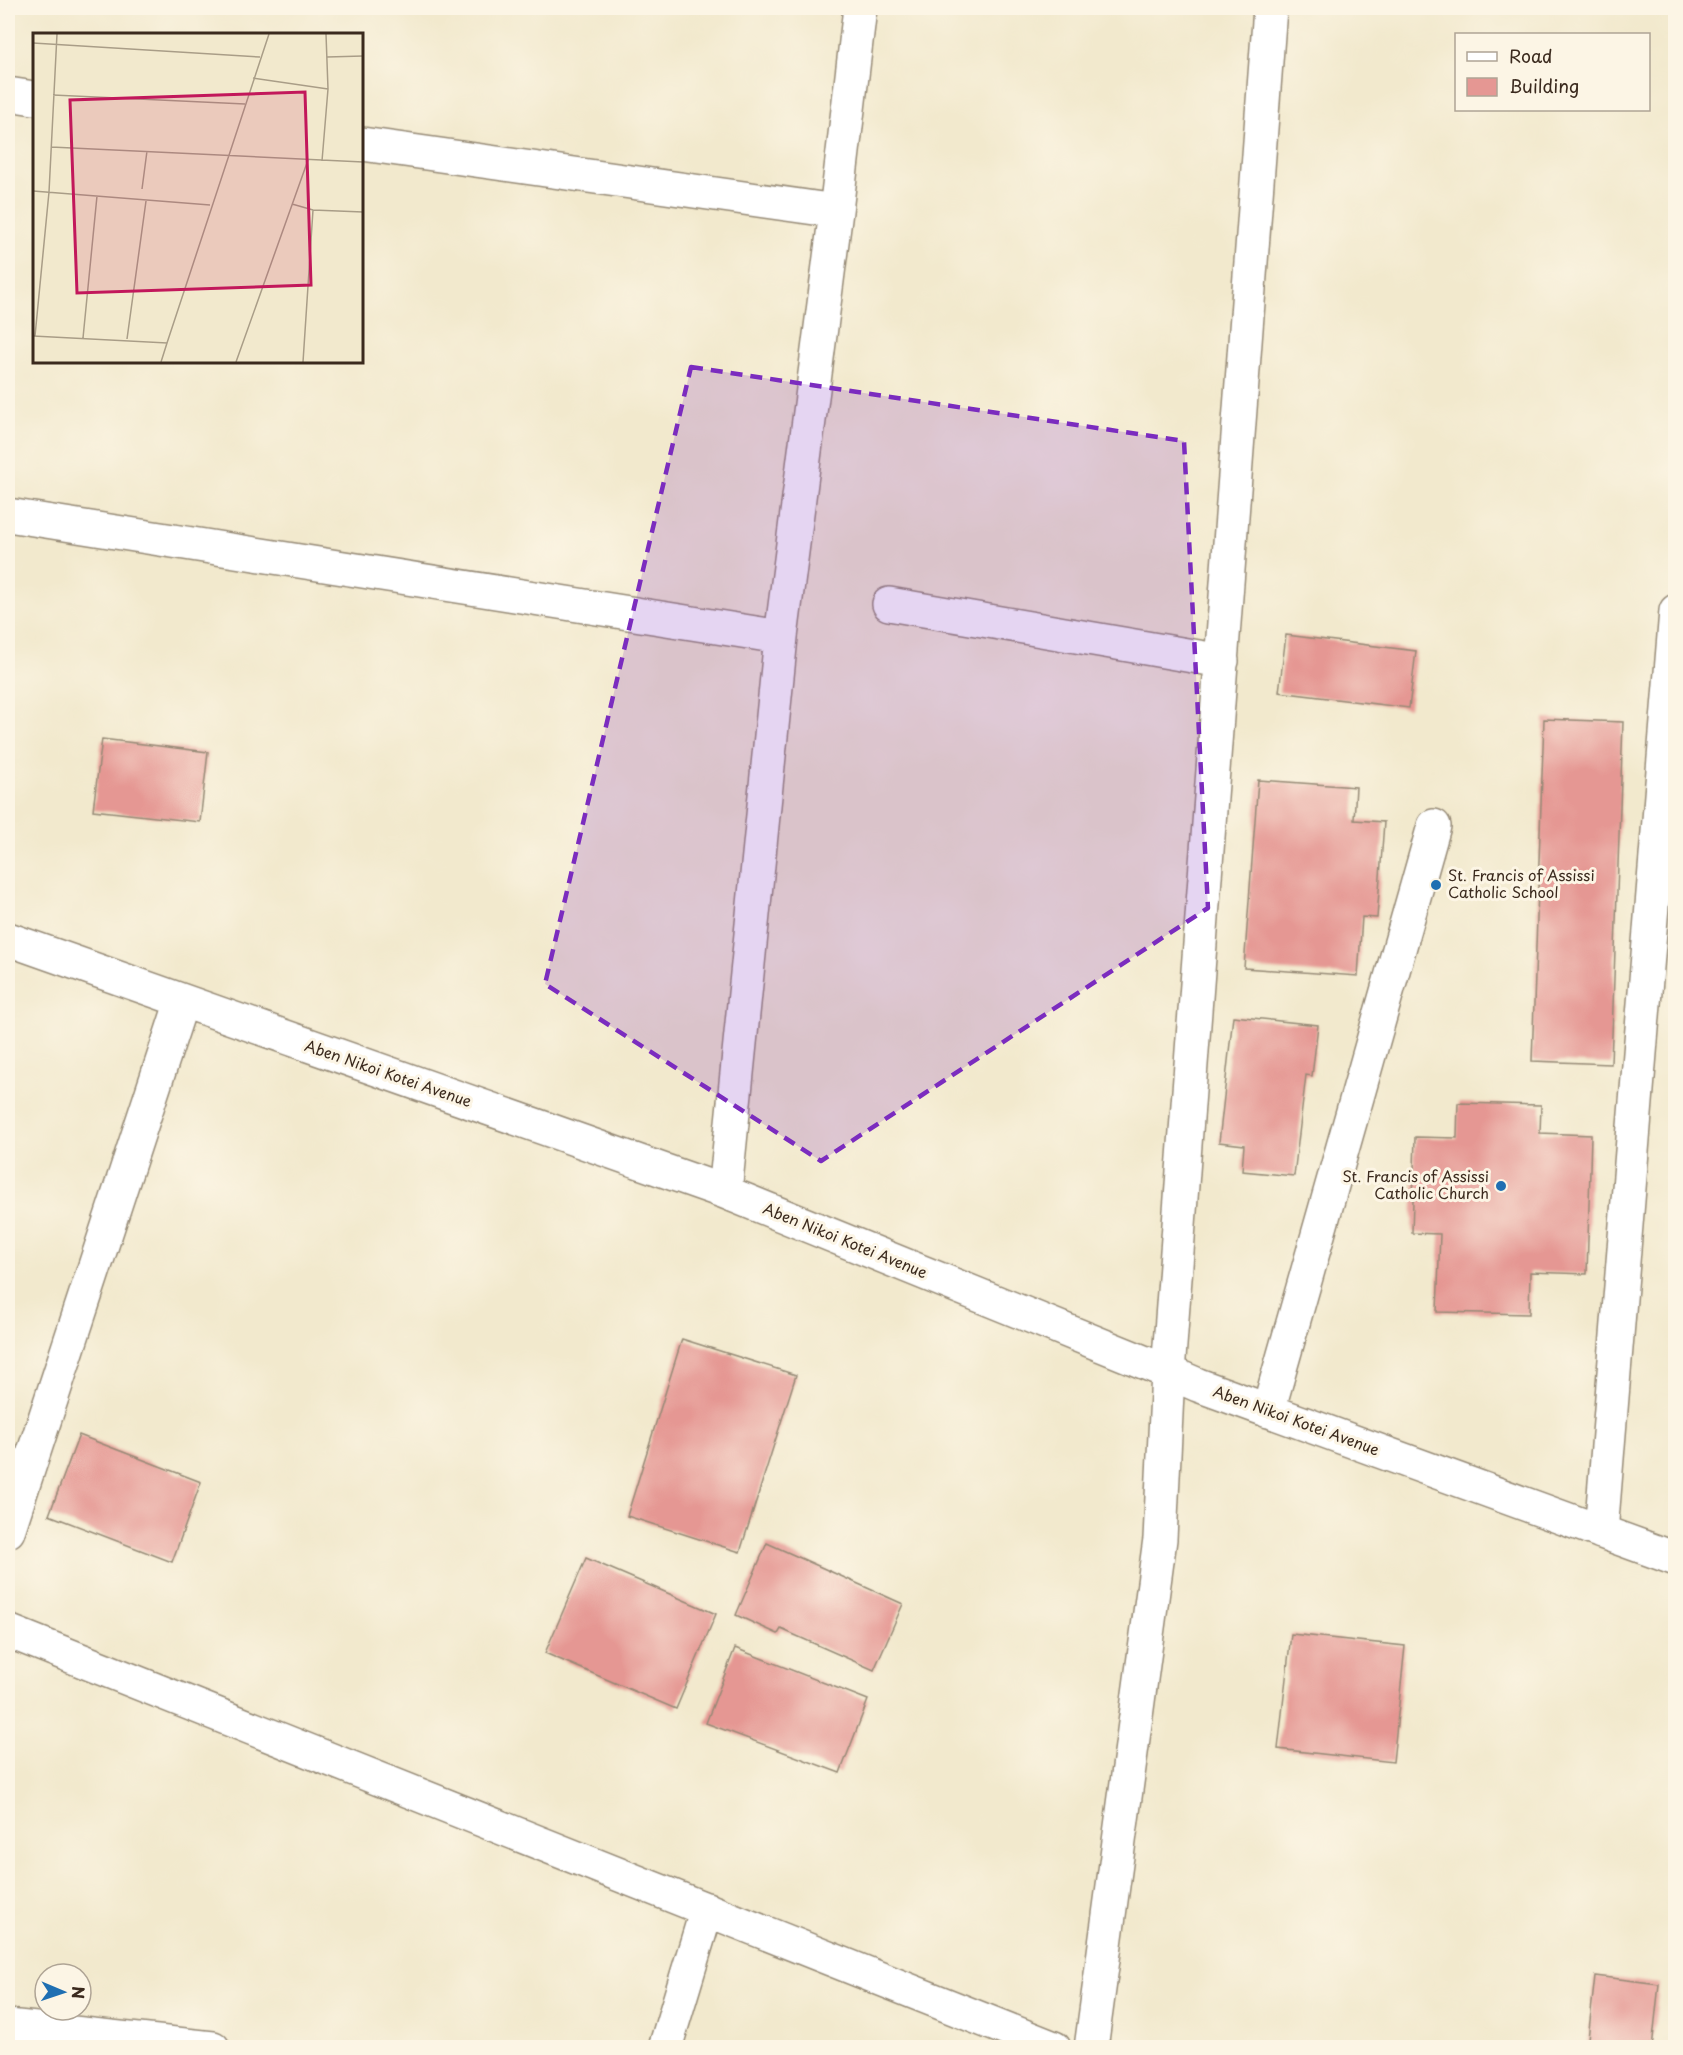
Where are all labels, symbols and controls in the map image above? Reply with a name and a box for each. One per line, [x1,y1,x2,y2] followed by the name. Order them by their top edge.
[33,33,363,363] inset map
[1455,33,1650,111] legend
[1509,42,1553,69] text: Road
[1509,72,1579,99] text: Building
[1448,863,1595,903] place label: St. Francis of Assissi Catholic School
[1429,878,1443,892] marker: St. Francis of Assissi Catholic School
[302,1033,475,1112] street label: Aben Nikoi Kotei Avenue
[1342,1164,1489,1204] place label: St. Francis of Assissi Catholic Church
[1494,1179,1508,1193] marker: St. Francis of Assissi Catholic Church
[760,1196,931,1283] street label: Aben Nikoi Kotei Avenue
[1210,1379,1383,1460] street label: Aben Nikoi Kotei Avenue
[33,1962,93,2022] north arrow
[67,1986,91,1999] text: N

